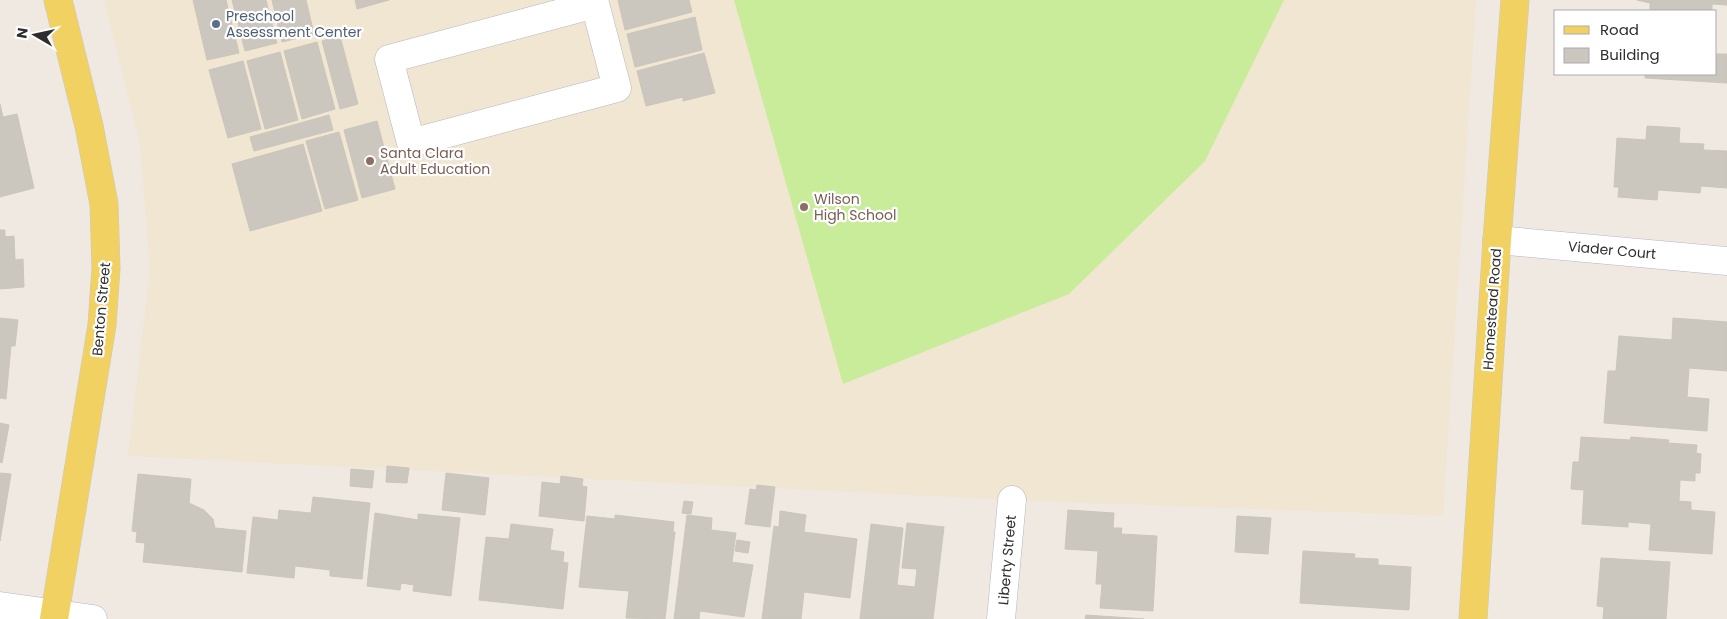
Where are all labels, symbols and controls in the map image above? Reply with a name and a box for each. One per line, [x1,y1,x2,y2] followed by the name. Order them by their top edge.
[226,6,362,42] place label: Preschool Assessment Center
[10,10,60,60] north arrow
[1554,10,1717,75] legend
[210,18,222,30] marker: Preschool Assessment Center
[1600,19,1639,40] text: Road
[11,26,33,40] text: N
[1600,44,1660,65] text: Building
[380,143,490,179] place label: Santa Clara Adult Education
[364,155,376,167] marker: Santa Clara Adult Education
[814,189,896,225] place label: Wilson High School
[798,201,810,213] marker: Wilson High School
[1567,236,1657,264] street label: Viader Court
[1478,247,1506,371] street label: Homestead Road
[87,261,115,357] street label: Benton Street
[993,514,1021,606] street label: Liberty Street

